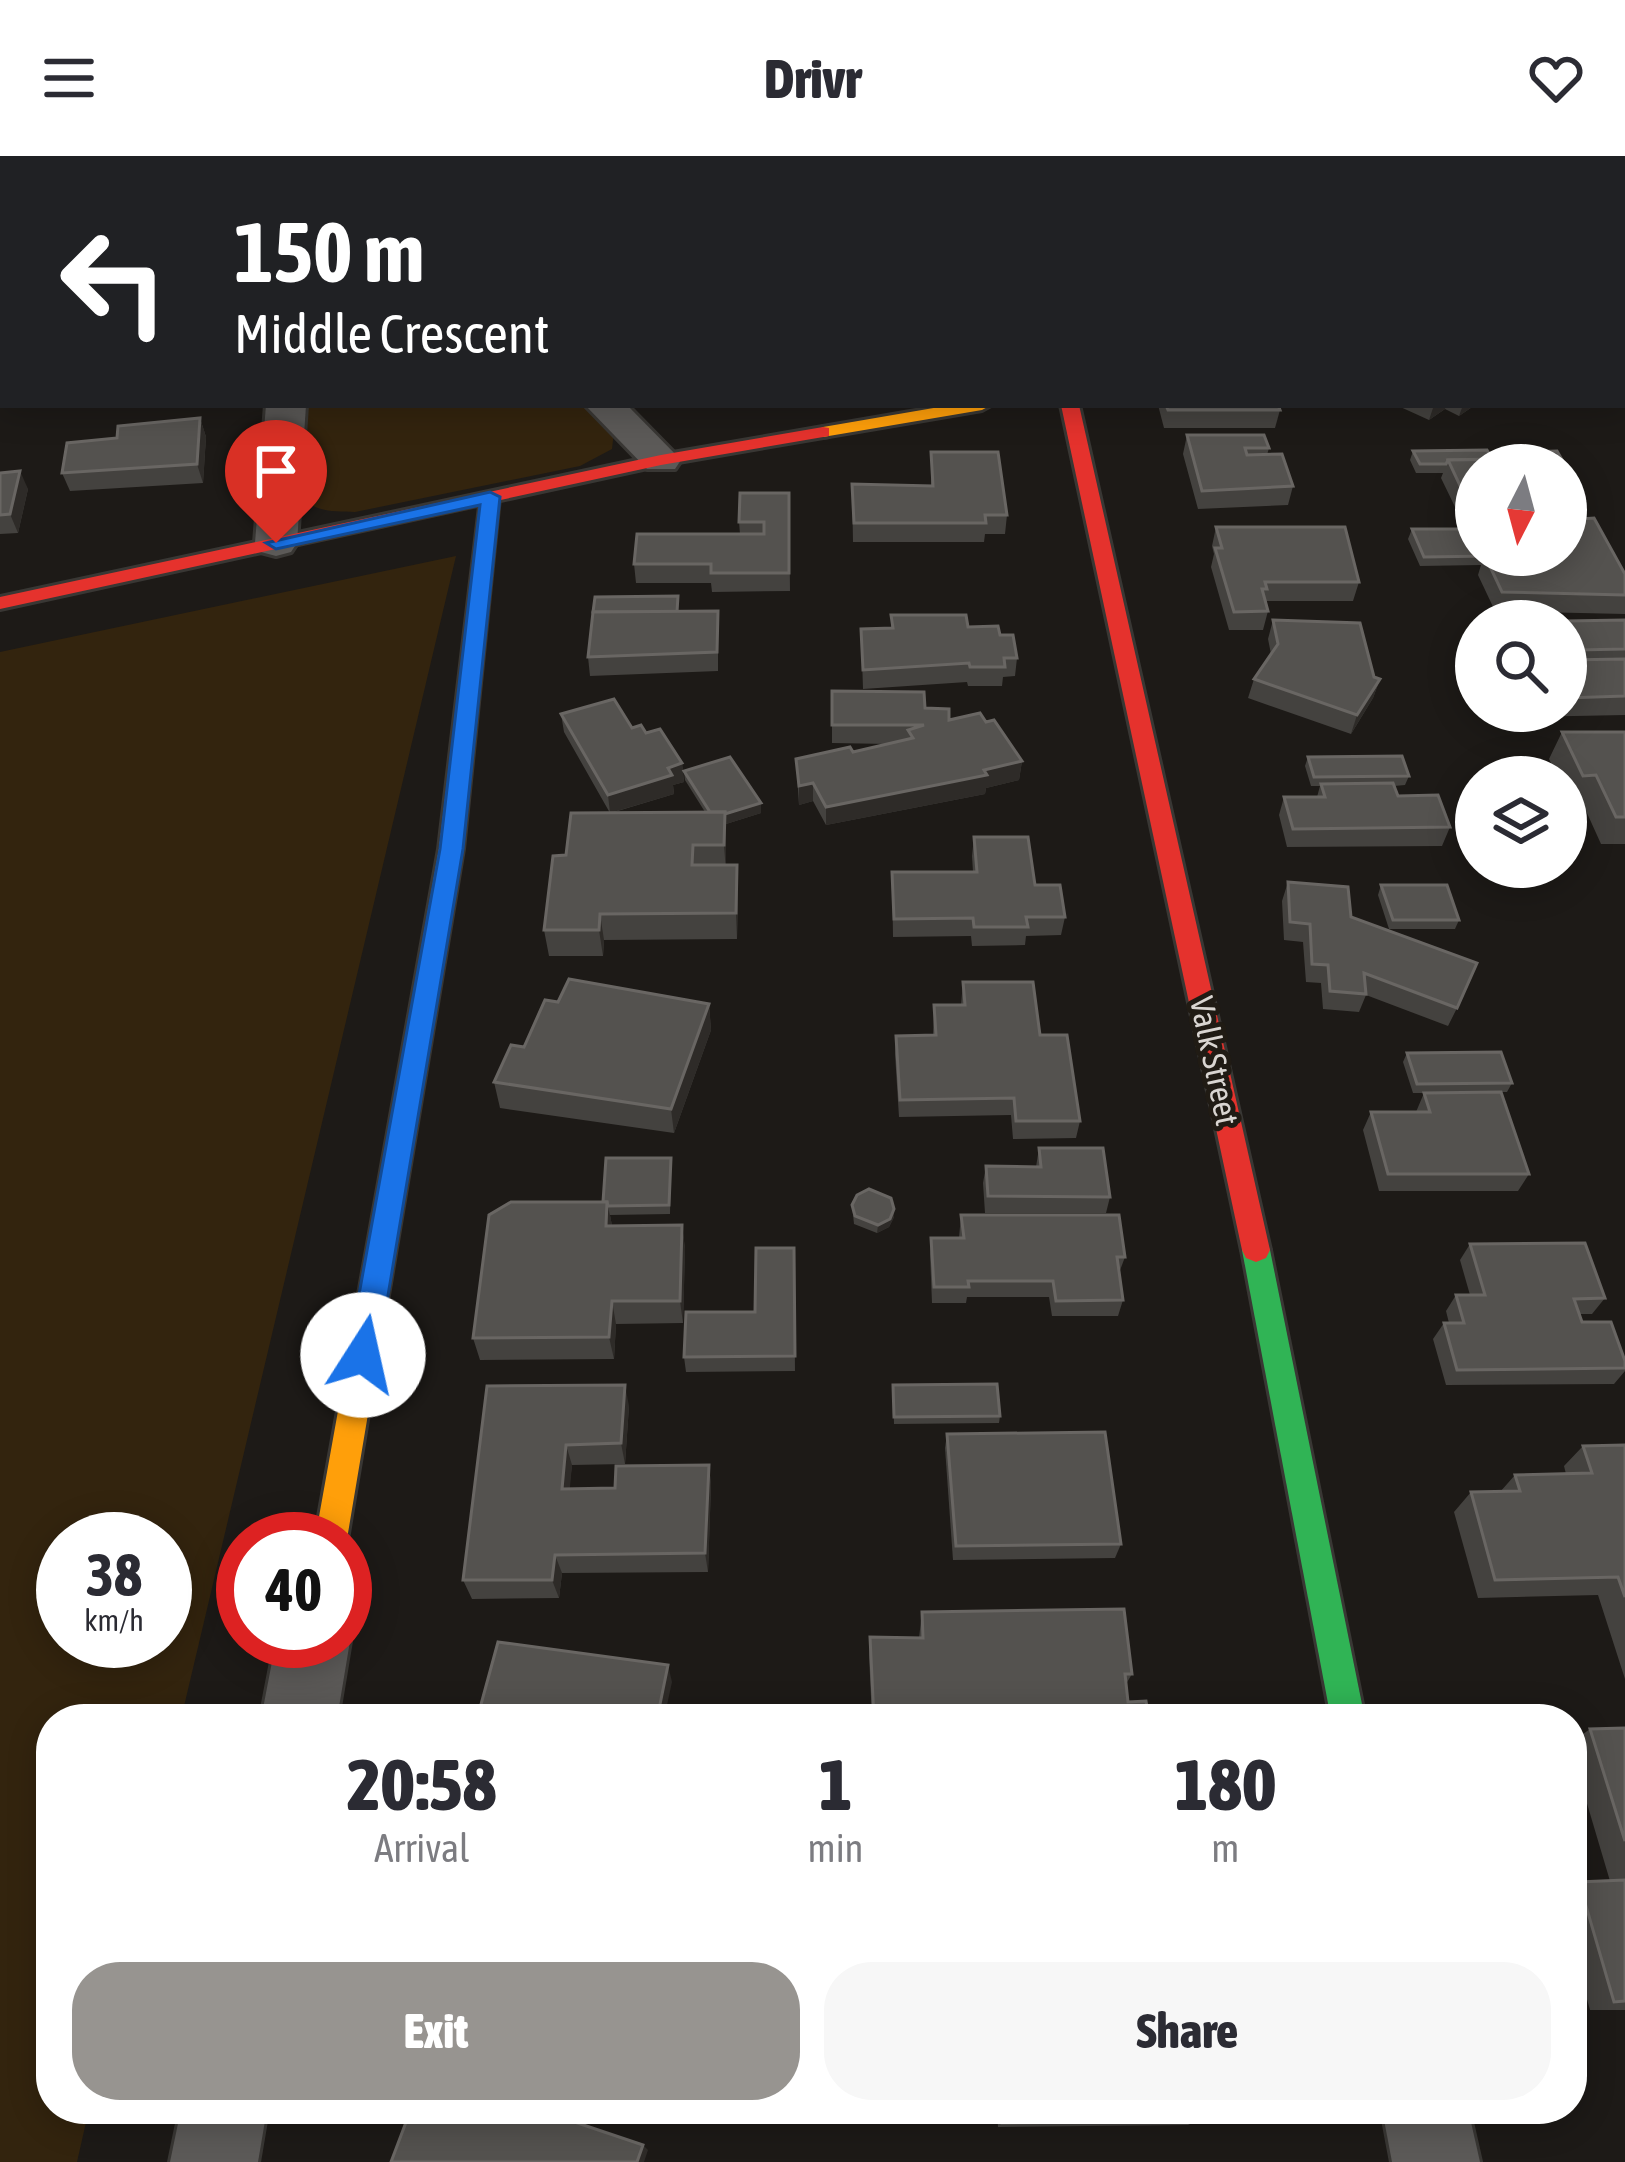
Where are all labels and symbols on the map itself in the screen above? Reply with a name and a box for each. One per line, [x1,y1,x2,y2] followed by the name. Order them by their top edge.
[225,420,327,543] pin
[1455,444,1587,576] north arrow
[1183,993,1247,1129] street label: Valk Street
[300,1292,426,1418] position arrow
[216,1512,372,1668] speed limit sign: 40

